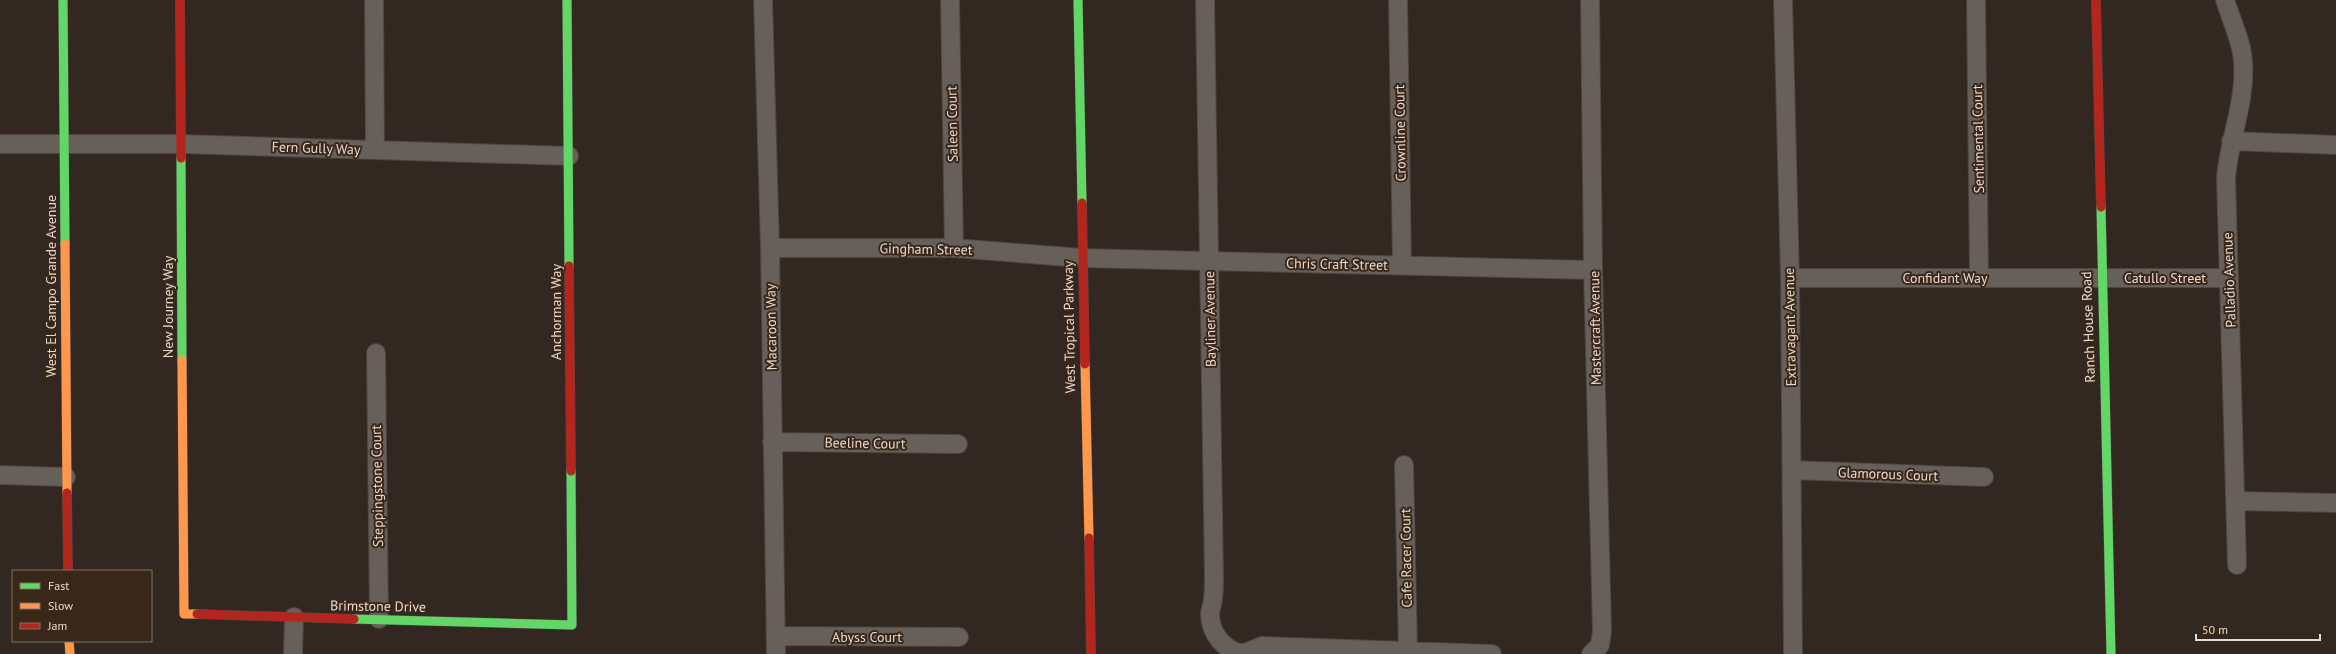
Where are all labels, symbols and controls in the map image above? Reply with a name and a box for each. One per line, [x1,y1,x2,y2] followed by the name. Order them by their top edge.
[1390,84,1410,181] street label: Crownline Court
[1968,84,1988,194] street label: Sentimental Court
[942,85,962,162] street label: Saleen Court
[271,137,361,159] street label: Fern Gully Way
[42,195,60,377] street label: West El Campo Grande Avenue
[2218,232,2240,328] street label: Palladio Avenue
[879,239,973,259] street label: Gingham Street
[1286,254,1388,274] street label: Chris Craft Street
[159,255,177,358] street label: New Journey Way
[1059,260,1079,393] street label: West Tropical Parkway
[547,264,565,360] street label: Anchorman Way
[1780,267,1800,387] street label: Extravagant Avenue
[1902,269,1988,287] street label: Confidant Way
[2124,269,2206,287] street label: Catullo Street
[1200,271,1220,367] street label: Bayliner Avenue
[1585,271,1605,385] street label: Mastercraft Avenue
[2077,271,2099,383] street label: Ranch House Road
[761,283,781,370] street label: Macaroon Way
[367,425,387,547] street label: Steppingstone Court
[824,433,906,453] street label: Beeline Court
[1838,463,1939,485] street label: Glamorous Court
[1396,508,1416,608] street label: Cafe Racer Court
[12,570,152,642] legend
[48,578,69,593] text: Fast
[330,596,426,616] street label: Brimstone Drive
[48,598,73,613] text: Slow
[2196,616,2320,642] scale bar
[47,618,67,633] text: Jam
[2202,622,2228,637] text: 50 m
[832,628,902,646] street label: Abyss Court

